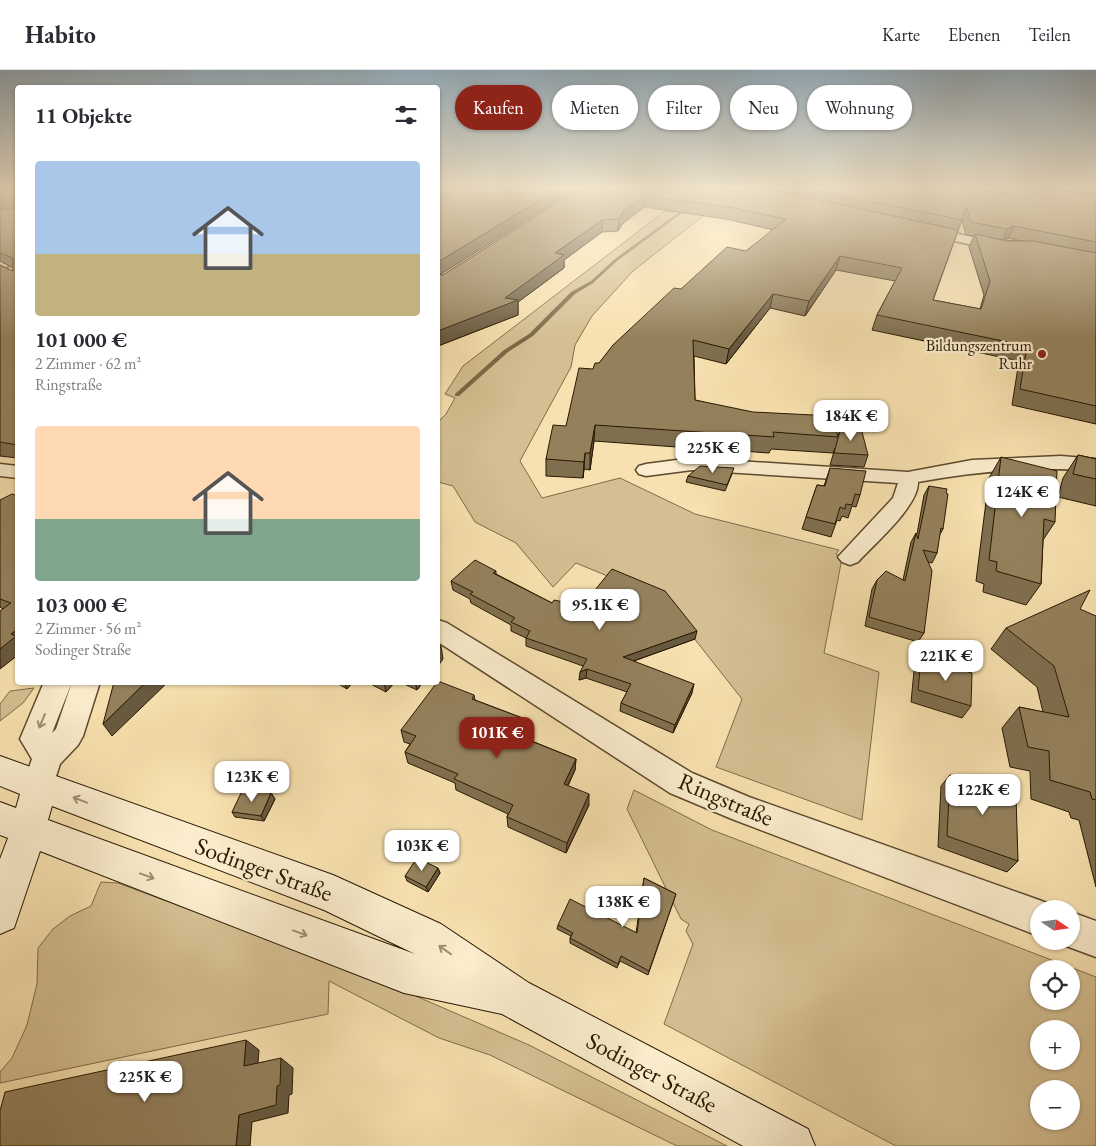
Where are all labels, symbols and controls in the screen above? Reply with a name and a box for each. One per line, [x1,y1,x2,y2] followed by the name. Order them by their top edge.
[25,19,96,50] text: Habito
[882,23,920,46] text: Karte
[948,23,1001,46] text: Ebenen
[1029,23,1071,46] text: Teilen
[455,85,542,130] chip: Kaufen
[552,85,638,130] chip: Mieten
[648,85,720,130] chip: Filter
[730,85,797,130] chip: Neu
[807,85,912,130] chip: Wohnung
[392,101,420,129] icon: filters
[35,102,132,129] text: 11 Objekte
[183,193,273,283] icon: home
[35,326,127,353] text: 101 000 €
[926,335,1033,374] place label: Bildungszentrum Ruhr
[1036,348,1048,360] marker: Bildungszentrum Ruhr
[35,353,141,374] text: 2 Zimmer · 62 m²
[35,374,102,395] text: Ringstraße
[810,400,892,442] pin: 184K €
[824,405,878,426] text: 184K €
[672,432,754,474] pin: 225K €
[686,437,740,458] text: 225K €
[183,458,273,548] icon: home
[981,476,1063,518] pin: 124K €
[995,481,1049,502] text: 124K €
[554,588,646,631] pin: 95.1K €
[35,591,127,618] text: 103 000 €
[571,594,629,615] text: 95.1K €
[35,618,141,639] text: 2 Zimmer · 56 m²
[35,639,131,660] text: Sodinger Straße
[905,640,987,682] pin: 221K €
[919,645,973,666] text: 221K €
[37,713,47,728] one-way arrow
[456,716,538,759] pin: 101K €
[470,722,524,743] text: 101K €
[211,760,293,803] pin: 123K €
[674,765,778,833] street label: Ringstraße
[225,766,279,787] text: 123K €
[942,774,1024,816] pin: 122K €
[956,779,1010,800] text: 122K €
[73,795,88,804] one-way arrow
[191,830,337,908] street label: Sodinger Straße
[381,830,463,872] pin: 103K €
[395,835,449,856] text: 103K €
[140,873,155,882] one-way arrow
[582,886,664,928] pin: 138K €
[596,891,650,912] text: 138K €
[1030,900,1080,950] north arrow
[1030,900,1080,1130] map controls
[291,929,307,938] one-way arrow
[438,945,452,955] one-way arrow
[1030,960,1080,1010] button: locate
[1030,1020,1080,1070] button: +
[581,1024,723,1120] street label: Sodinger Straße
[104,1060,186,1103] pin: 225K €
[118,1066,172,1087] text: 225K €
[1030,1080,1080,1130] button: −

